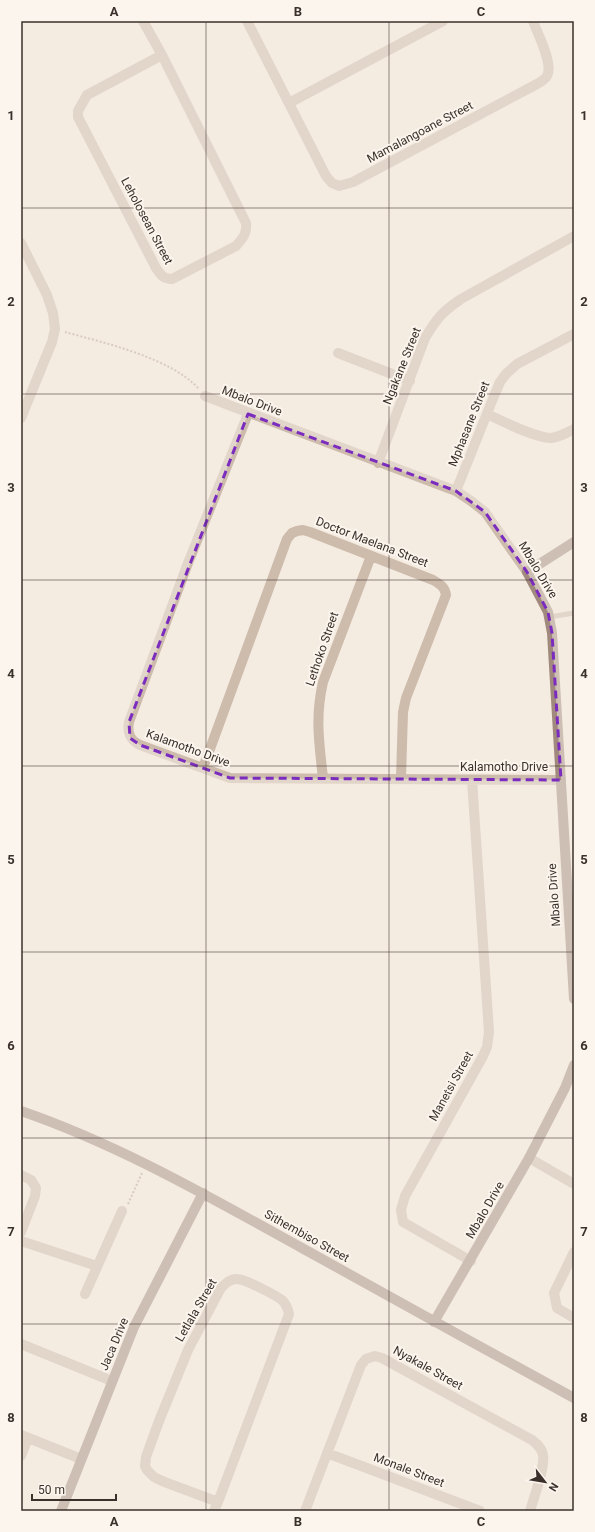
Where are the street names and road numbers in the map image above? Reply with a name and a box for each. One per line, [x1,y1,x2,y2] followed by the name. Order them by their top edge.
[365,98,475,166] street label: Mamalangoane Street
[118,175,176,267] street label: Leholosean Street
[380,325,424,407] street label: Ngakane Street
[446,379,493,469] street label: Mphasane Street
[220,383,284,419] street label: Mbalo Drive
[314,514,430,570] street label: Doctor Maelana Street
[516,539,560,601] street label: Mbalo Drive
[303,610,341,688] street label: Lethoko Street
[144,726,232,770] street label: Kalamotho Drive
[460,760,548,774] street label: Kalamotho Drive
[545,863,563,927] street label: Mbalo Drive
[426,1049,476,1123] street label: Manetsi Street
[463,1179,507,1241] street label: Mbalo Drive
[262,1207,352,1265] street label: Sithembiso Street
[172,1276,220,1344] street label: Letlala Street
[97,1316,131,1372] street label: Jaca Drive
[391,1343,465,1393] street label: Nyakale Street
[372,1450,446,1490] street label: Monale Street

